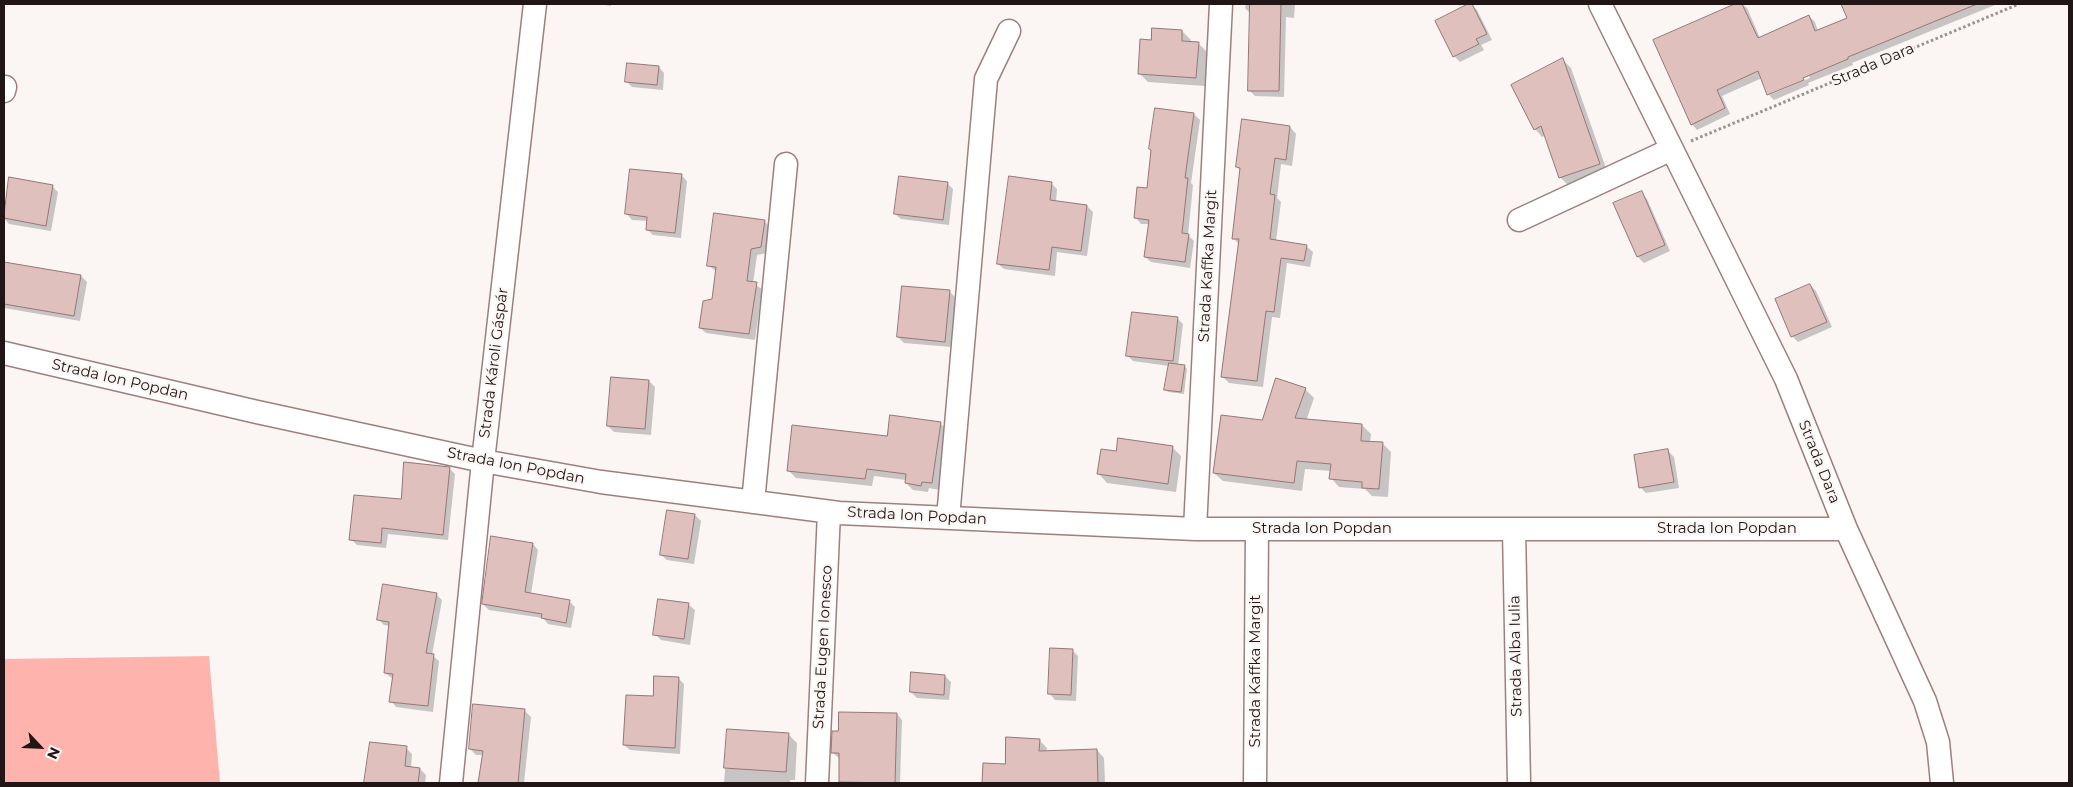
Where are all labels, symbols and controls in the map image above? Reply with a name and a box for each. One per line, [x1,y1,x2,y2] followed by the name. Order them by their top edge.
[1829,40,1917,90] street label: Strada Dara
[1195,189,1221,343] street label: Strada Kaffka Margit
[476,287,512,439] street label: Strada Károli Gáspár
[50,356,190,404] street label: Strada Ion Popdan
[1794,418,1844,506] street label: Strada Dara
[446,444,586,488] street label: Strada Ion Popdan
[847,503,987,529] street label: Strada Ion Popdan
[1252,520,1392,538] street label: Strada Ion Popdan
[1657,520,1797,538] street label: Strada Ion Popdan
[810,565,836,729] street label: Strada Eugen Ionesco
[1247,595,1265,747] street label: Strada Kaffka Margit
[1506,595,1526,717] street label: Strada Alba Iulia
[15,722,65,772] north arrow
[43,744,64,762] text: N

